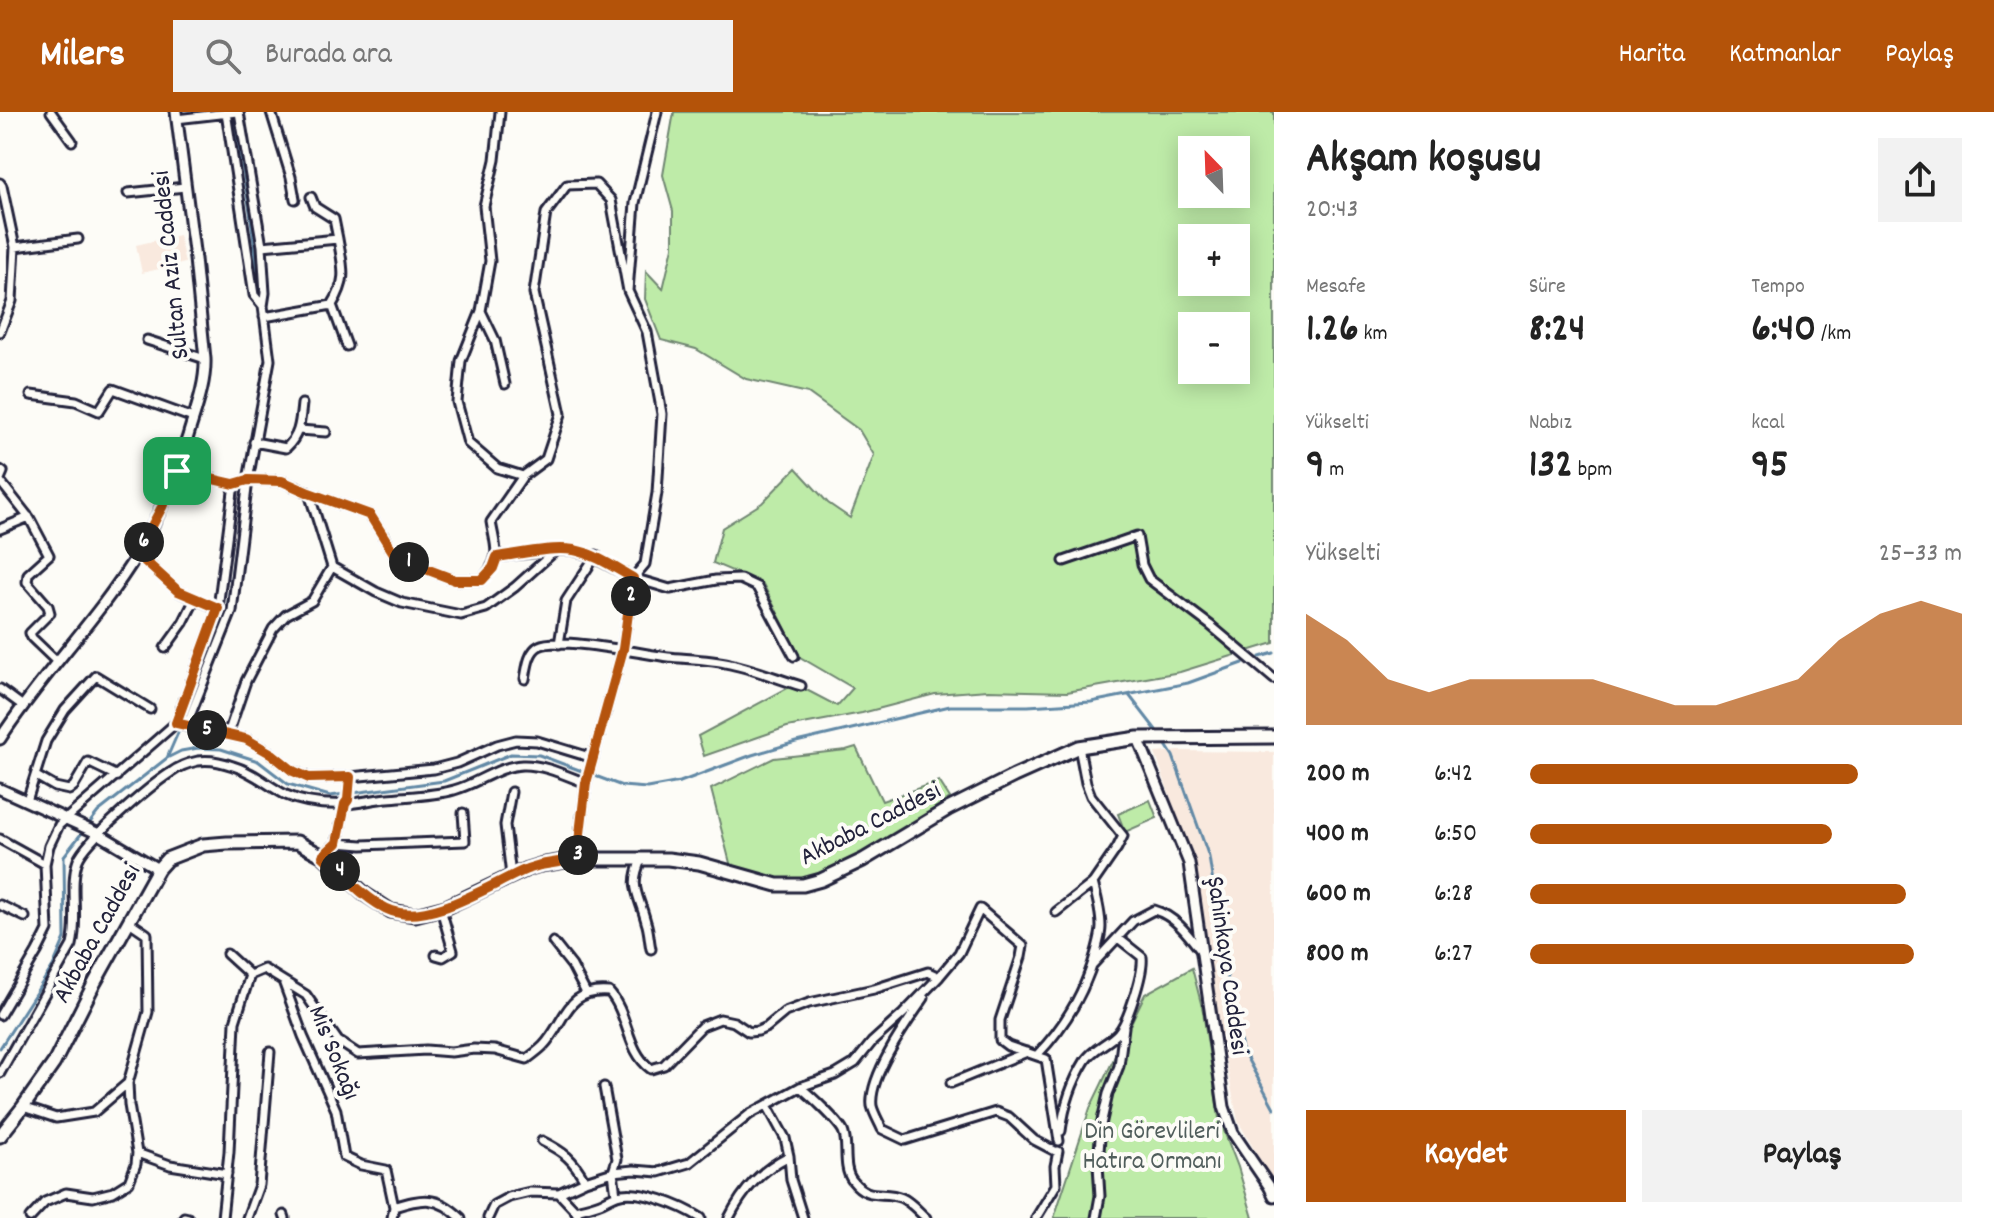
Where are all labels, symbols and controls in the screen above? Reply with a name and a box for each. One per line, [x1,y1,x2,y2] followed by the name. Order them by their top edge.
[173,20,733,92] search box
[40,29,125,84] text: Milers
[201,34,245,78] icon: search
[265,35,392,78] text: Burada ara
[1619,36,1685,76] text: Harita
[1729,36,1841,76] text: Katmanlar
[1885,36,1954,76] text: Paylaş
[1306,130,1541,193] text: Akşam koşusu
[1178,136,1250,208] north arrow
[1178,136,1250,384] map controls
[1878,138,1962,222] button: share
[144,168,200,361] street label: Sultan Aziz Caddesi
[1306,192,1358,229] text: 20:43
[1178,224,1250,296] button: +
[1306,272,1366,303] text: Mesafe
[1529,272,1566,303] text: Süre
[1751,272,1805,303] text: Tempo
[1306,303,1358,360] text: 1.26
[1529,303,1585,360] text: 8:24
[1751,303,1816,360] text: 6:40
[1178,312,1250,384] button: −
[1358,319,1388,350] text: km
[1816,319,1851,350] text: /km
[1306,408,1369,439] text: Yükselti
[1529,408,1572,439] text: Nabız
[1751,408,1785,439] text: kcal
[143,437,211,505] pin
[1306,439,1324,496] text: 9
[1529,439,1573,496] text: 132
[1751,439,1788,496] text: 95
[155,449,199,493] icon: arrive
[1324,455,1344,486] text: m
[1573,455,1612,486] text: bpm
[124,522,164,562] pin: 6
[139,526,149,557] text: 6
[1306,536,1380,573] text: Yükselti
[1879,536,1962,573] text: 25–33 m
[389,542,429,582] pin: 1
[407,546,411,577] text: 1
[611,576,651,616] pin: 2
[626,580,636,611] text: 2
[187,710,227,750] pin: 5
[202,714,212,745] text: 5
[1306,756,1370,793] text: 200 m
[1434,756,1473,793] text: 6:42
[794,773,948,877] street label: Akbaba Caddesi
[1306,816,1369,853] text: 400 m
[1434,816,1477,853] text: 6:50
[558,835,598,875] pin: 3
[573,839,583,870] text: 3
[320,851,360,891] pin: 4
[335,855,345,886] text: 4
[44,857,152,1010] street label: Akbaba Caddesi
[1195,874,1257,1058] street label: Şahinkaya Caddesi
[1306,876,1371,913] text: 600 m
[1434,876,1473,913] text: 6:28
[1306,936,1369,973] text: 800 m
[1434,936,1472,973] text: 6:27
[297,1000,369,1106] street label: Mis Sokağı
[1306,1110,1626,1202] button: Kaydet
[1642,1110,1962,1202] button: Paylaş
[1082,1114,1222,1181] park label: Din Görevlileri Hatıra Ormanı

